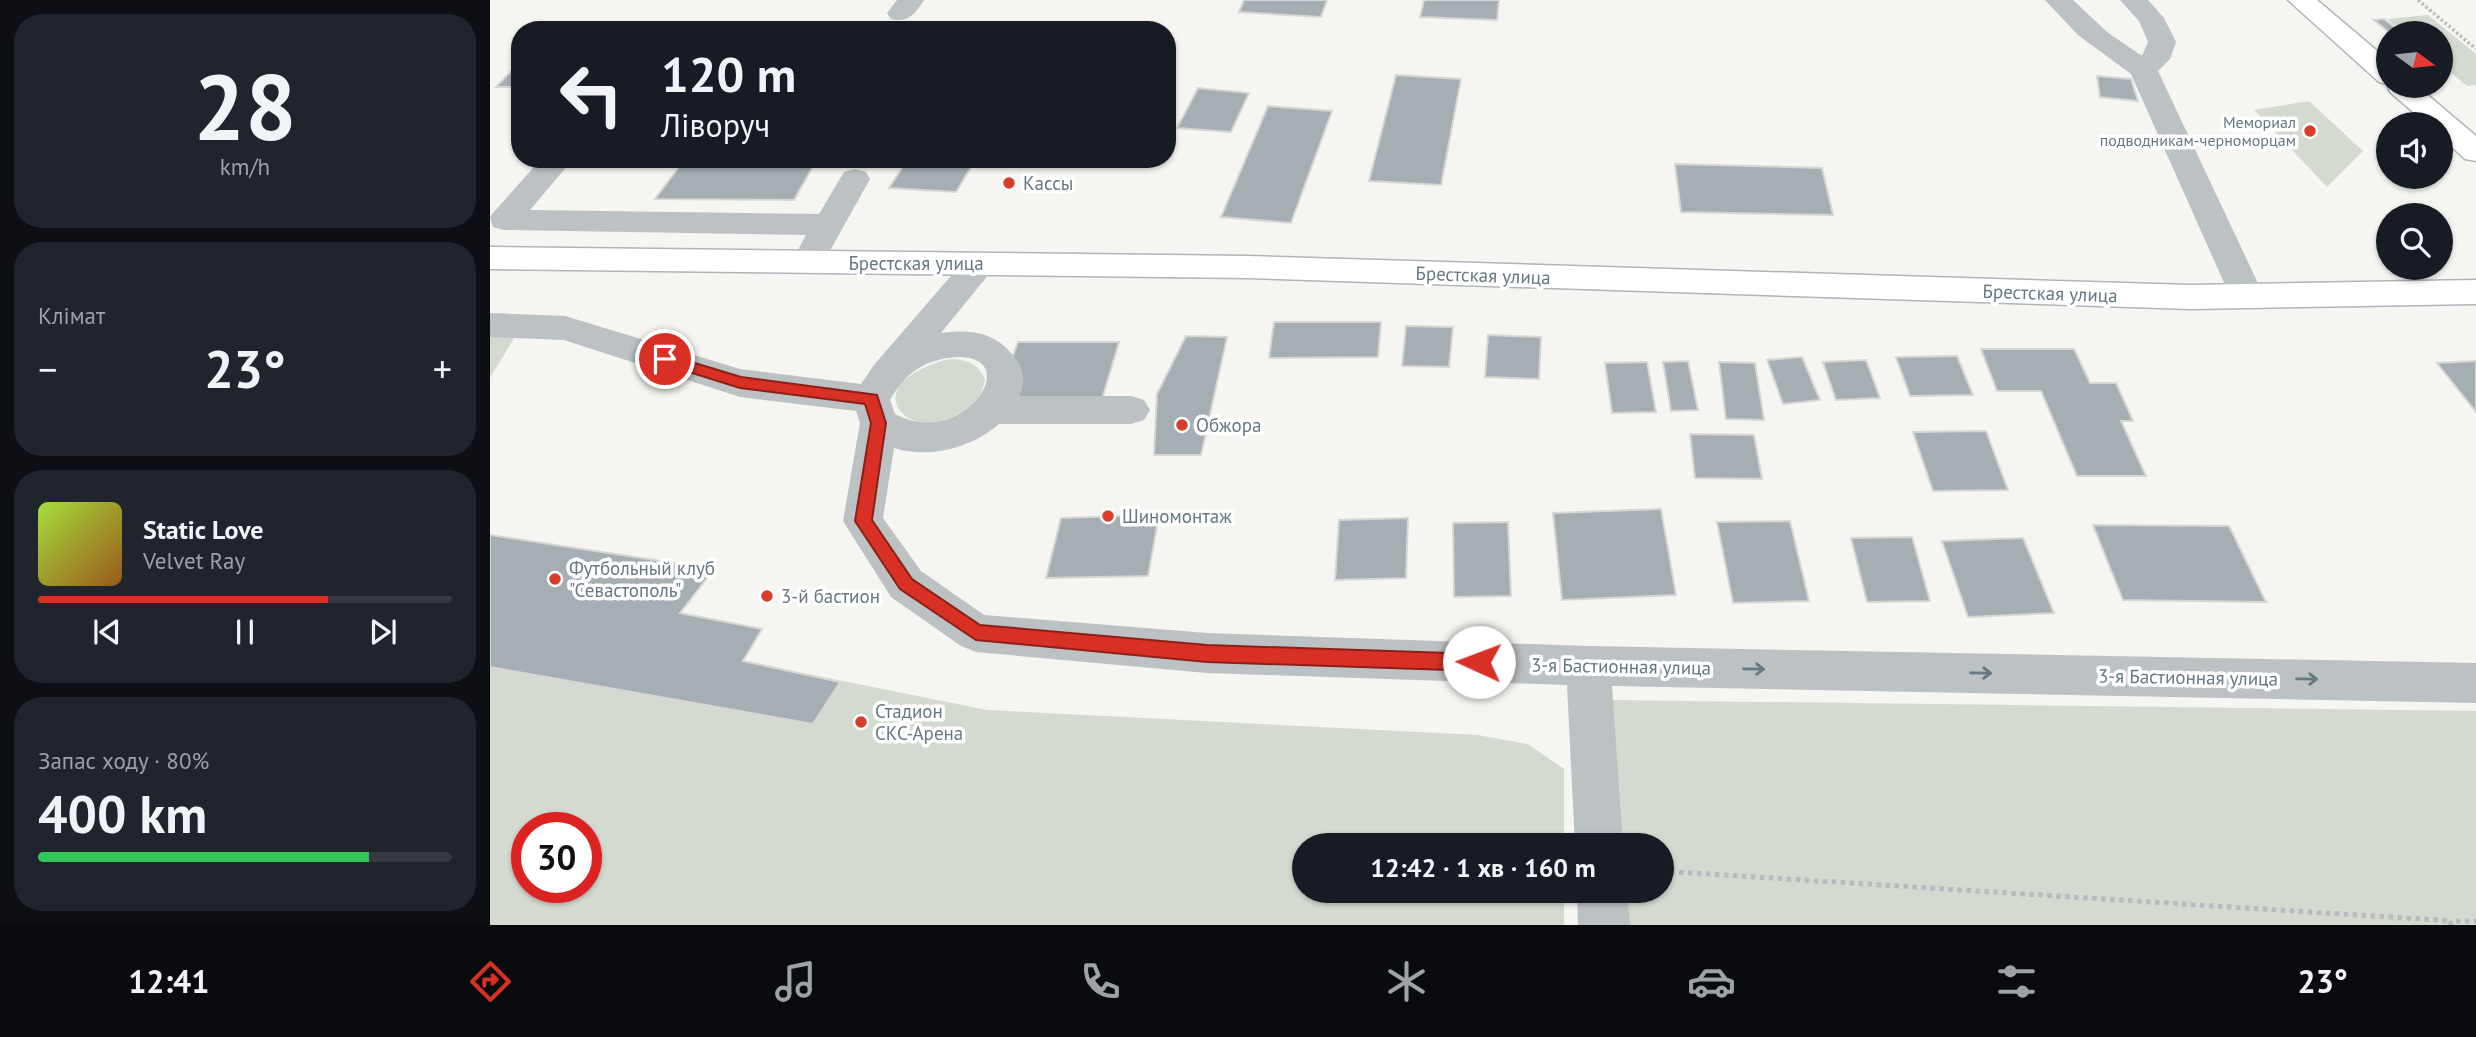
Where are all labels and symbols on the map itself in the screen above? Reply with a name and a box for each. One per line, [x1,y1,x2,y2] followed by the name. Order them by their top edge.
[2376,21,2454,98] north arrow
[2100,112,2296,150] place label: Мемориал подводникам-черноморцам
[2302,123,2318,139] marker: Мемориал подводникам-черноморцам
[1023,171,1073,195] place label: Кассы
[1001,175,1017,191] marker: Кассы
[848,251,984,275] street label: Брестская улица
[1415,261,1551,289] street label: Брестская улица
[1982,279,2118,307] street label: Брестская улица
[635,329,695,389] pin
[1196,413,1261,437] place label: Обжора
[1174,417,1190,433] marker: Обжора
[1122,504,1232,528] place label: Шиномонтаж
[1100,508,1116,524] marker: Шиномонтаж
[569,556,715,602] place label: Футбольный клуб "Севастополь"
[547,571,563,587] marker: Футбольный клуб "Севастополь"
[781,584,880,608] place label: 3-й бастион
[759,588,775,604] marker: 3-й бастион
[1442,625,1516,699] position arrow
[1531,652,1711,680] street label: 3-я Бастионная улица
[1742,662,1765,676] one-way arrow
[2098,663,2278,691] street label: 3-я Бастионная улица
[1970,667,1993,680] one-way arrow
[2295,673,2318,686] one-way arrow
[875,699,963,745] place label: Стадион СКС-Арена
[853,714,869,730] marker: Стадион СКС-Арена
[511,812,602,903] speed limit sign: 30

